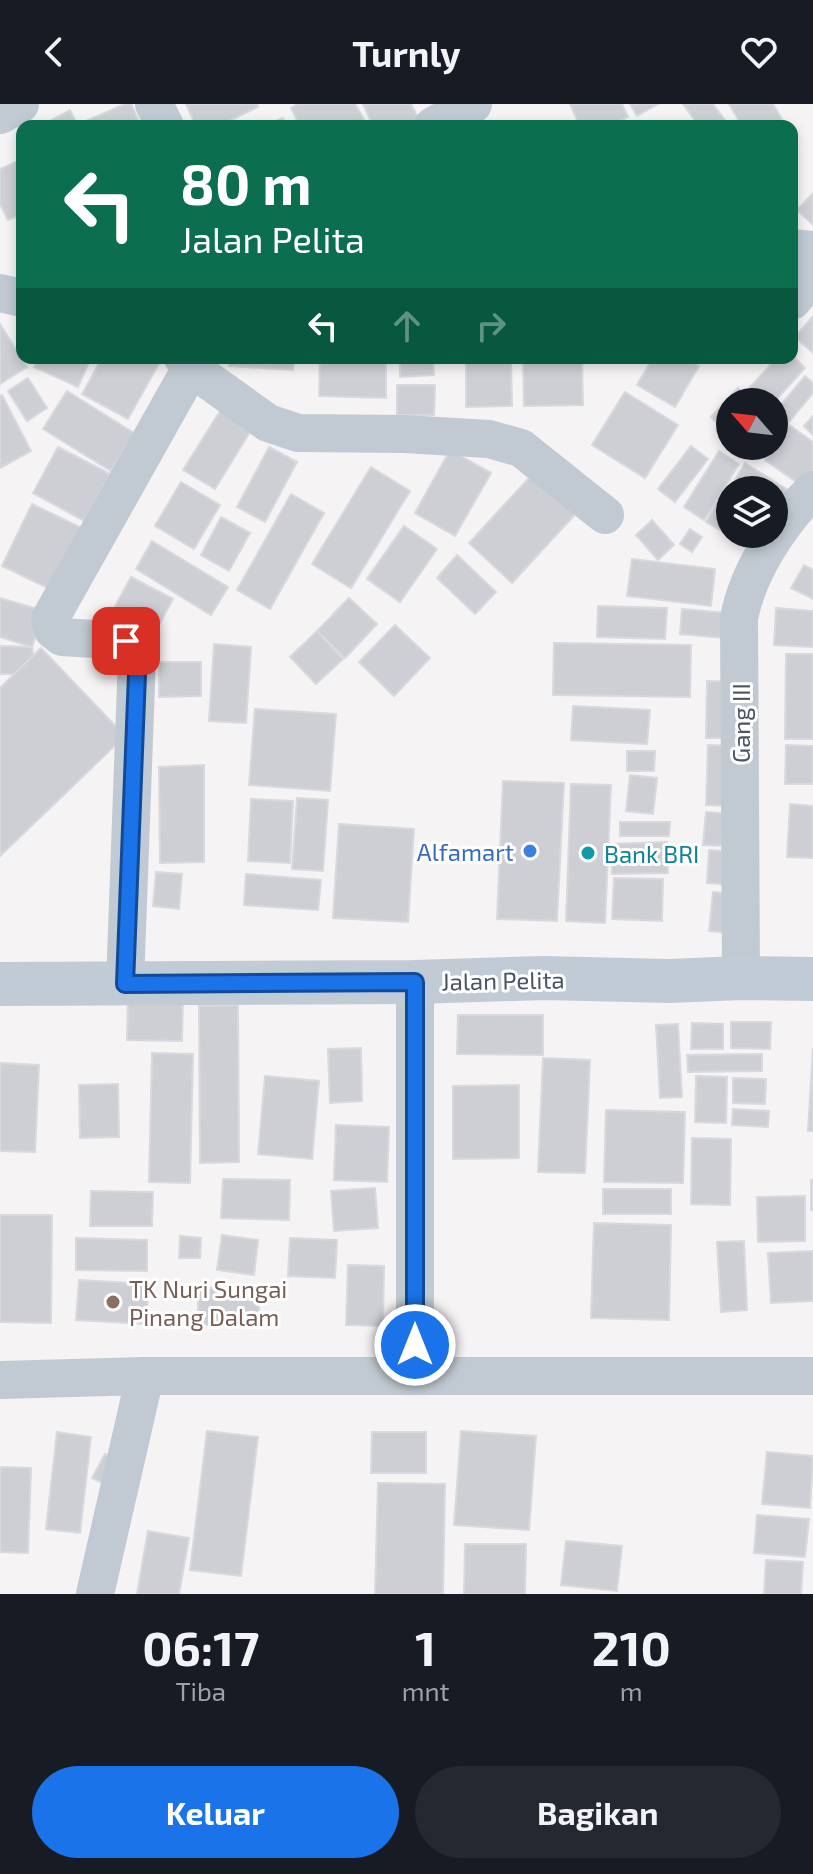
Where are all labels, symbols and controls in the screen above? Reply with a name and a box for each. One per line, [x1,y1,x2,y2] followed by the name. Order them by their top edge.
[32,30,76,74] icon: back
[737,30,781,74] icon: heart
[352,31,461,74] text: Turnly
[180,149,312,216] text: 80 m
[48,152,152,256] icon: left
[180,217,365,260] text: Jalan Pelita
[301,304,345,348] icon: left
[385,304,429,348] icon: ahead
[469,304,513,348] icon: right
[716,388,788,460] north arrow
[716,388,788,548] map controls
[716,476,788,548] button: layers
[92,607,160,675] pin
[104,619,148,663] icon: arrive
[726,683,755,763] street label: Gang III
[417,837,514,866] place label: Alfamart
[604,839,699,868] place label: Bank BRI
[521,842,539,860] marker: Alfamart
[579,844,597,862] marker: Bank BRI
[441,964,565,996] street label: Jalan Pelita
[129,1274,287,1331] place label: TK Nuri Sungai Pinang Dalam
[104,1293,122,1311] marker: TK Nuri Sungai Pinang Dalam
[373,1303,457,1387] position arrow
[142,1618,259,1676] text: 06:17
[415,1618,436,1676] text: 1
[592,1618,671,1676] text: 210
[176,1675,226,1706] text: Tiba
[402,1675,449,1706] text: mnt
[620,1675,643,1706] text: m
[32,1766,399,1858] button: Keluar
[415,1766,781,1858] button: Bagikan

